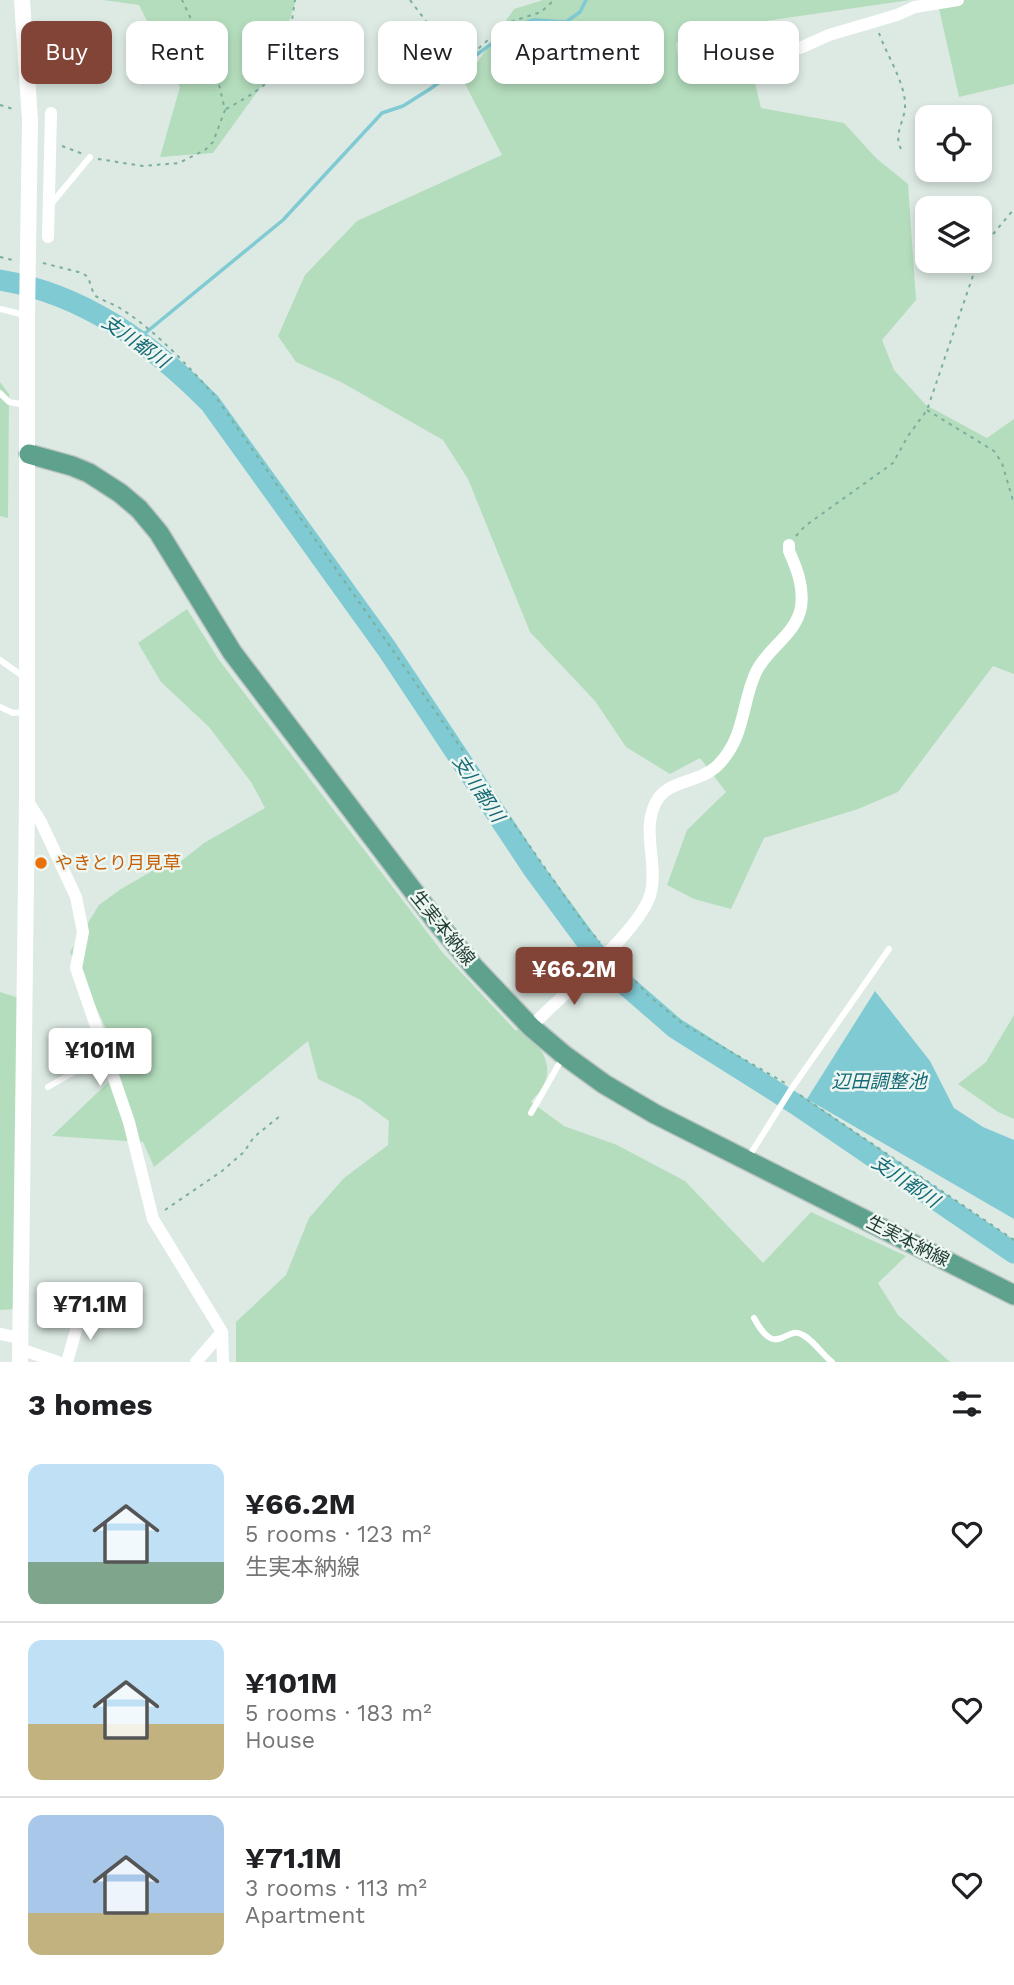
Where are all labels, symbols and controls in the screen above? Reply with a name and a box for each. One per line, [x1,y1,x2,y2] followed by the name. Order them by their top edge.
[21,21,112,84] chip: Buy
[126,21,228,84] chip: Rent
[242,21,364,84] chip: Filters
[378,21,477,84] chip: New
[491,21,664,84] chip: Apartment
[678,21,799,84] chip: House
[915,105,992,273] map controls
[915,105,992,182] button: locate
[915,196,992,273] button: layers
[98,310,175,374] water label: 支川都川
[448,750,510,828] water label: 支川都川
[55,852,181,873] place label: やきとり月見草
[33,855,49,871] marker: やきとり月見草
[407,886,480,969] street label: 生実本納線
[517,948,631,1007] pin: ¥66.2M
[532,956,616,983] text: ¥66.2M
[51,1028,149,1088] pin: ¥101M
[65,1037,135,1064] text: ¥101M
[831,1070,928,1093] water label: 辺田調整池
[868,1151,945,1213] water label: 支川都川
[863,1211,953,1270] street label: 生実本納線
[33,1282,147,1342] pin: ¥71.1M
[53,1291,127,1318] text: ¥71.1M
[948,1385,986,1423] icon: filters
[28,1387,153,1422] text: 3 homes
[245,1486,356,1521] text: ¥66.2M
[84,1492,168,1576] icon: home
[948,1515,986,1553] icon: heart
[245,1521,431,1548] text: 5 rooms · 123 m²
[245,1554,360,1581] text: 生実本納線
[245,1665,337,1700] text: ¥101M
[84,1668,168,1752] icon: home
[948,1691,986,1729] icon: heart
[245,1700,432,1727] text: 5 rooms · 183 m²
[245,1727,315,1754] text: House
[245,1840,342,1875] text: ¥71.1M
[84,1843,168,1927] icon: home
[948,1866,986,1904] icon: heart
[245,1875,427,1902] text: 3 rooms · 113 m²
[245,1902,365,1929] text: Apartment

